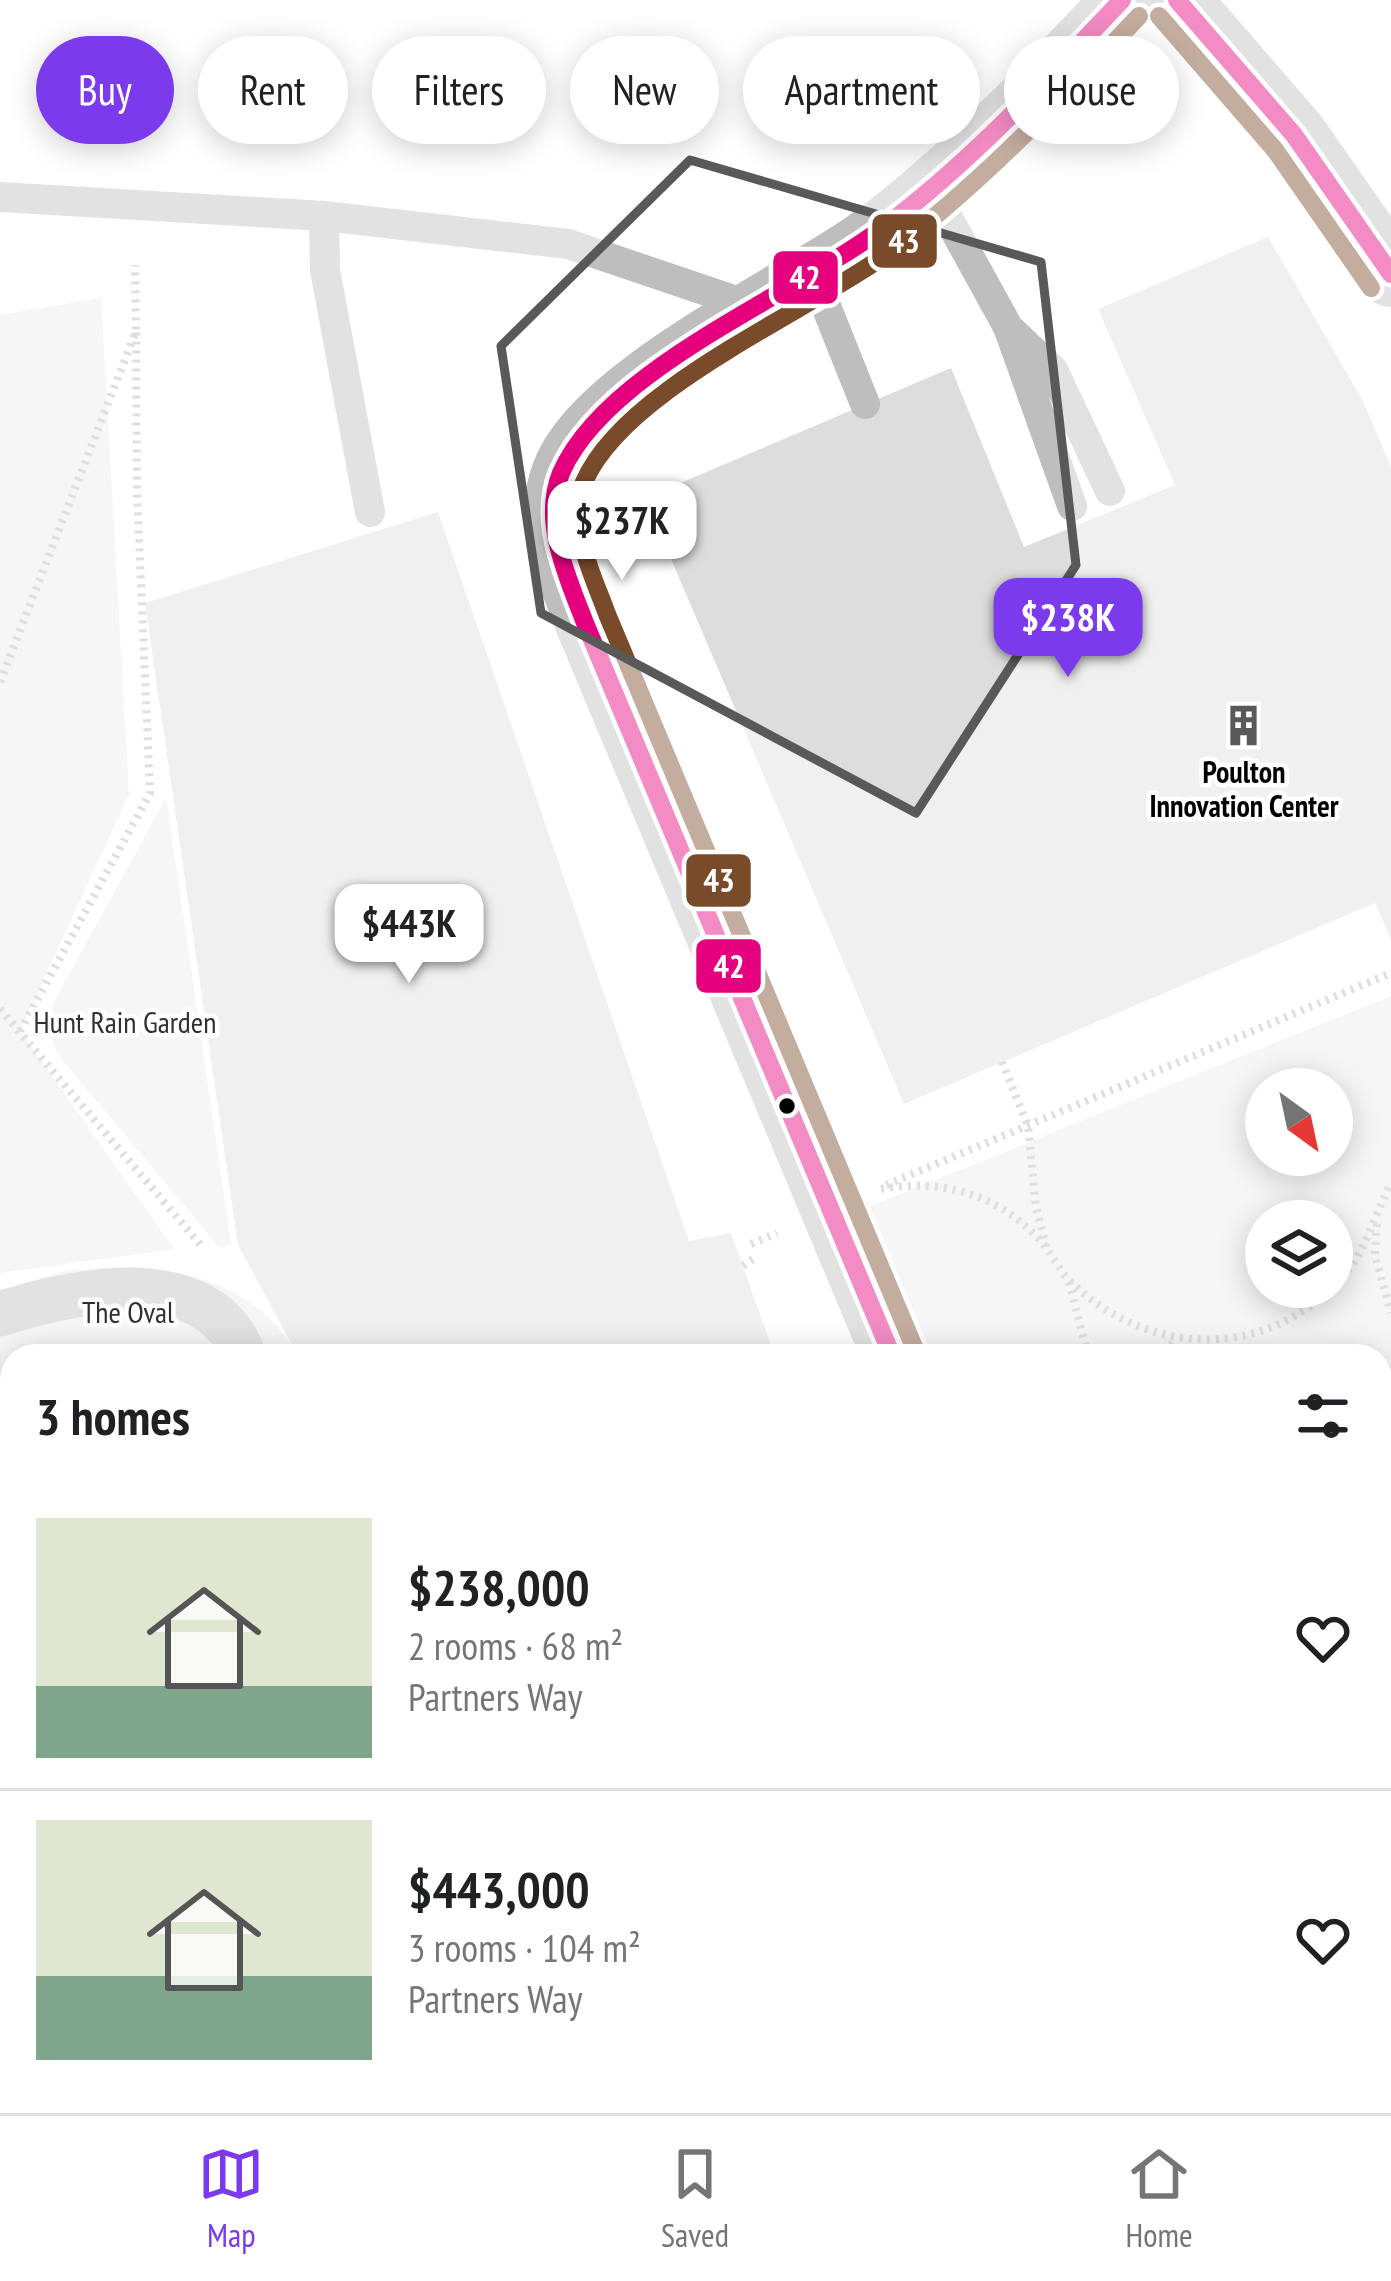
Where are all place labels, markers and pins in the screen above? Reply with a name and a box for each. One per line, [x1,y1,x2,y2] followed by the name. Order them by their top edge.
[538,481,706,583] pin: $237K
[984,578,1152,680] pin: $238K
[1221,702,1267,748] building icon: Poulton Innovation Center
[1149,752,1339,825] place label: Poulton Innovation Center
[325,884,493,986] pin: $443K
[776,1095,798,1117] unlabelled marker

